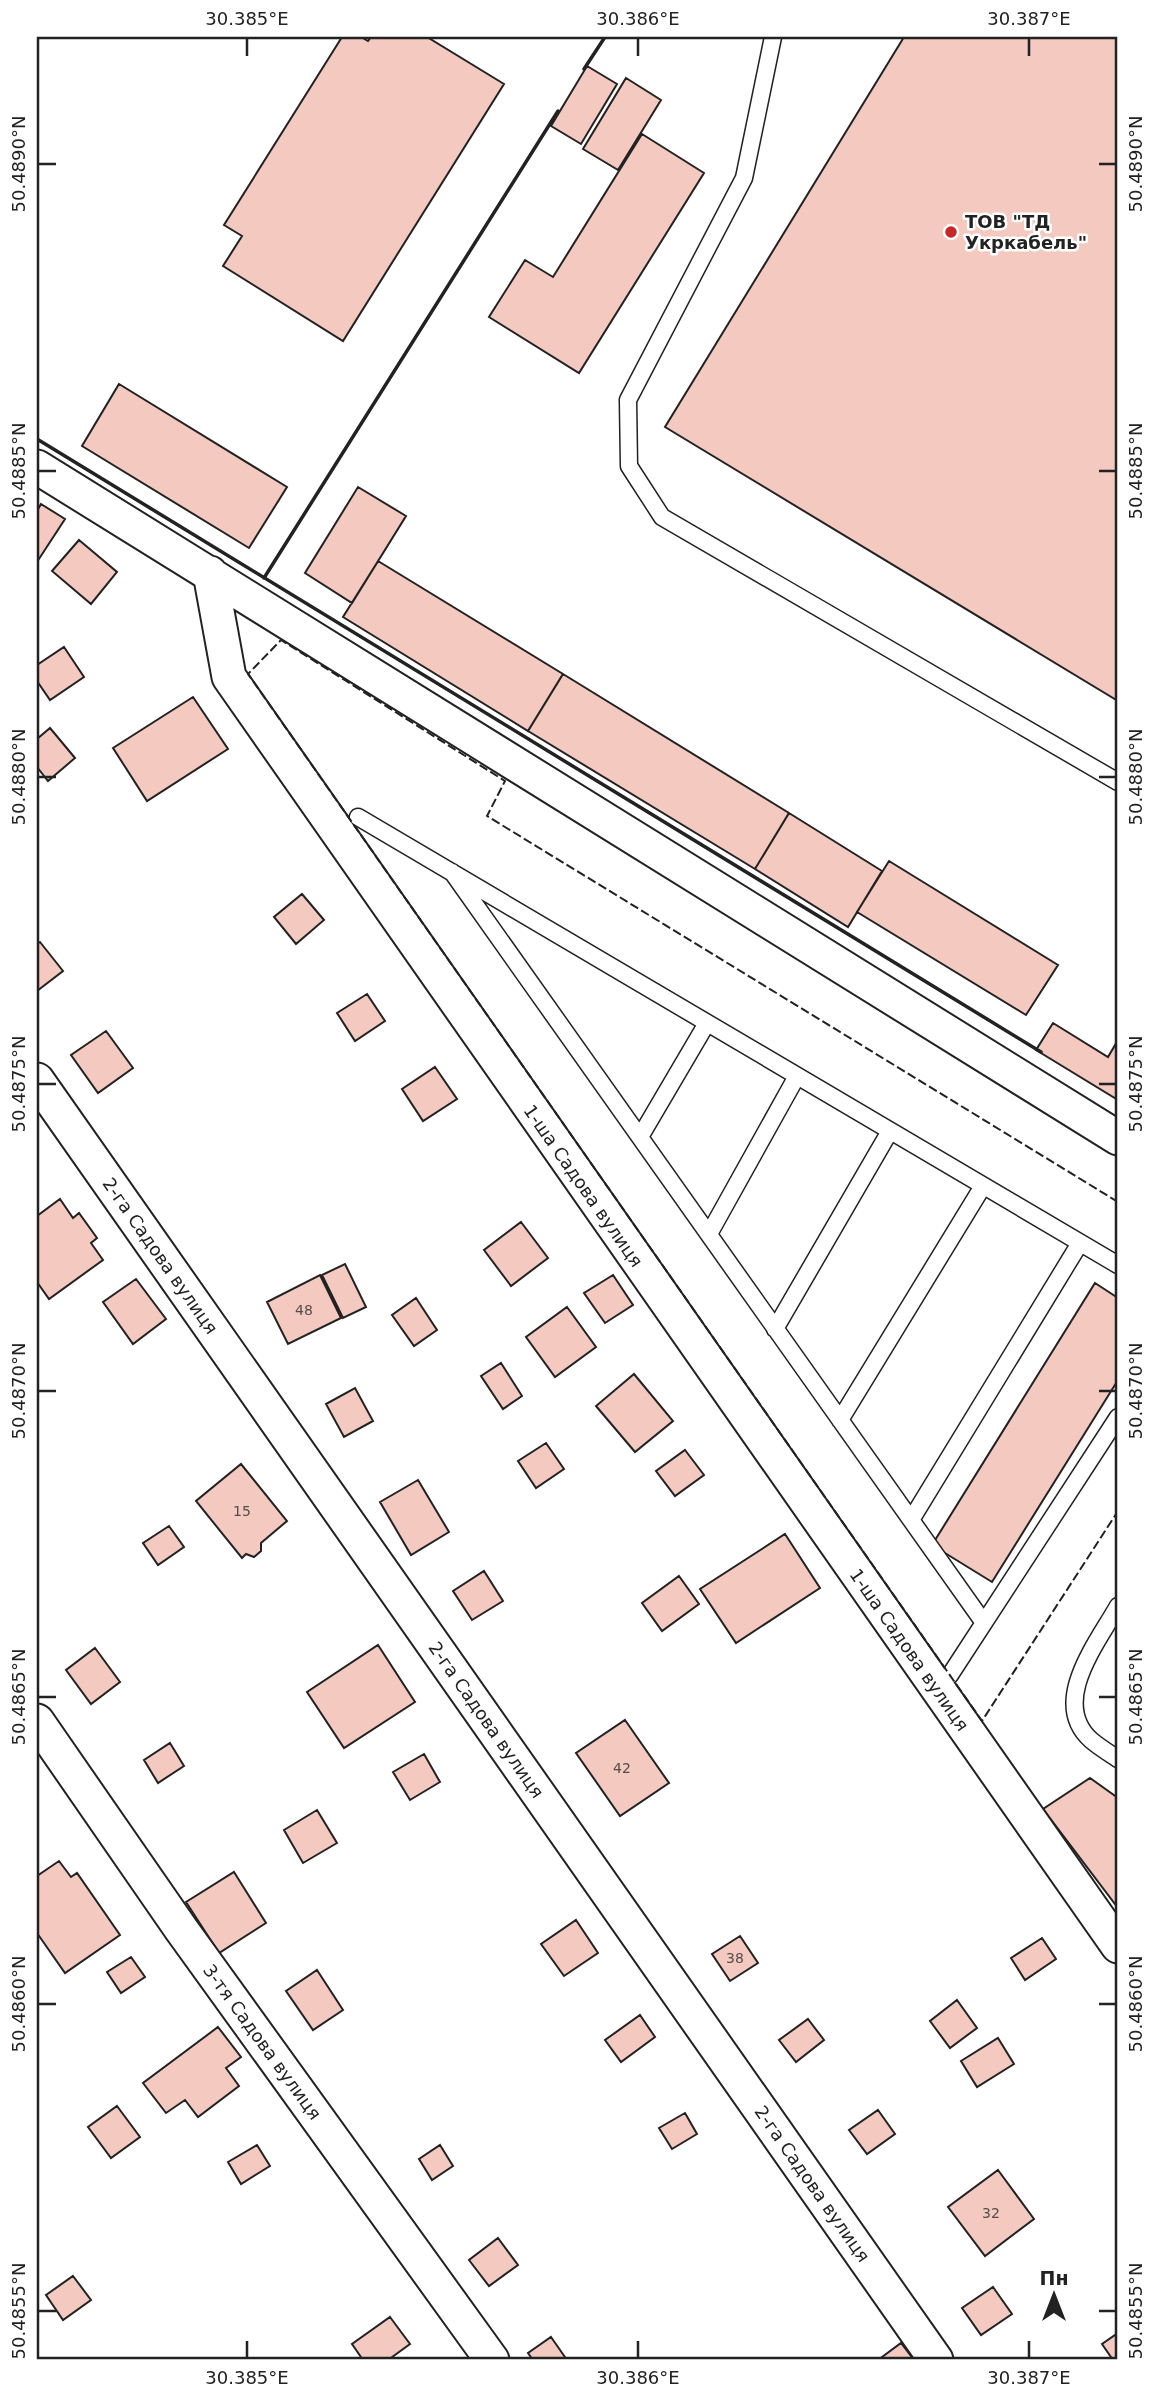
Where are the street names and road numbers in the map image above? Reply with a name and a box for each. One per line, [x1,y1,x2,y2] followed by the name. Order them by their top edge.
[519,1101,647,1271] street label: 1-ша Садова вулиця
[98,1173,222,1338] street label: 2-га Садова вулиця
[845,1565,973,1735] street label: 1-ша Садова вулиця
[424,1637,548,1802] street label: 2-га Садова вулиця
[199,1960,326,2124] street label: 3-тя Садова вулиця
[750,2101,874,2266] street label: 2-га Садова вулиця

